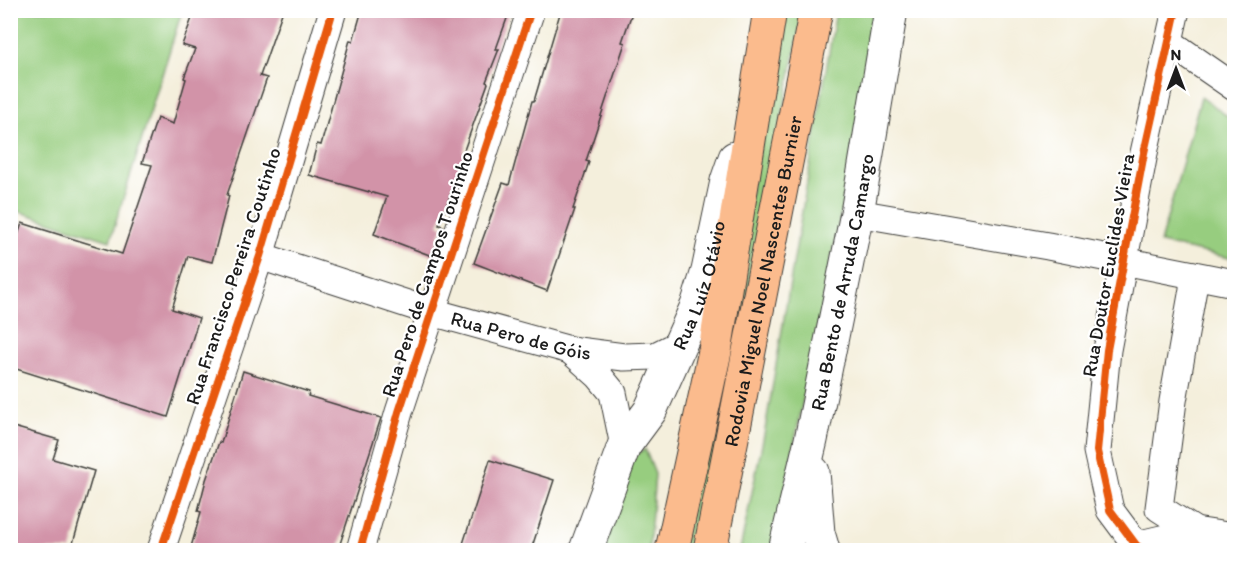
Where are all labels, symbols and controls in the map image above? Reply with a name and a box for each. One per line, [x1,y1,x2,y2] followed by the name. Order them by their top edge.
[1146,39,1206,99] north arrow
[1171,45,1181,64] text: N
[719,114,807,449] street label: Rodovia Miguel Noel Nascentes Burnier
[180,144,286,408] street label: Rua Francisco Pereira Coutinho
[376,148,478,400] street label: Rua Pero de Campos Tourinho
[1076,151,1140,379] street label: Rua Doutor Euclides Vieira
[805,152,879,413] street label: Rua Bento de Arruda Camargo
[667,218,730,353] street label: Rua Luíz Otávio
[448,306,592,365] street label: Rua Pero de Góis

